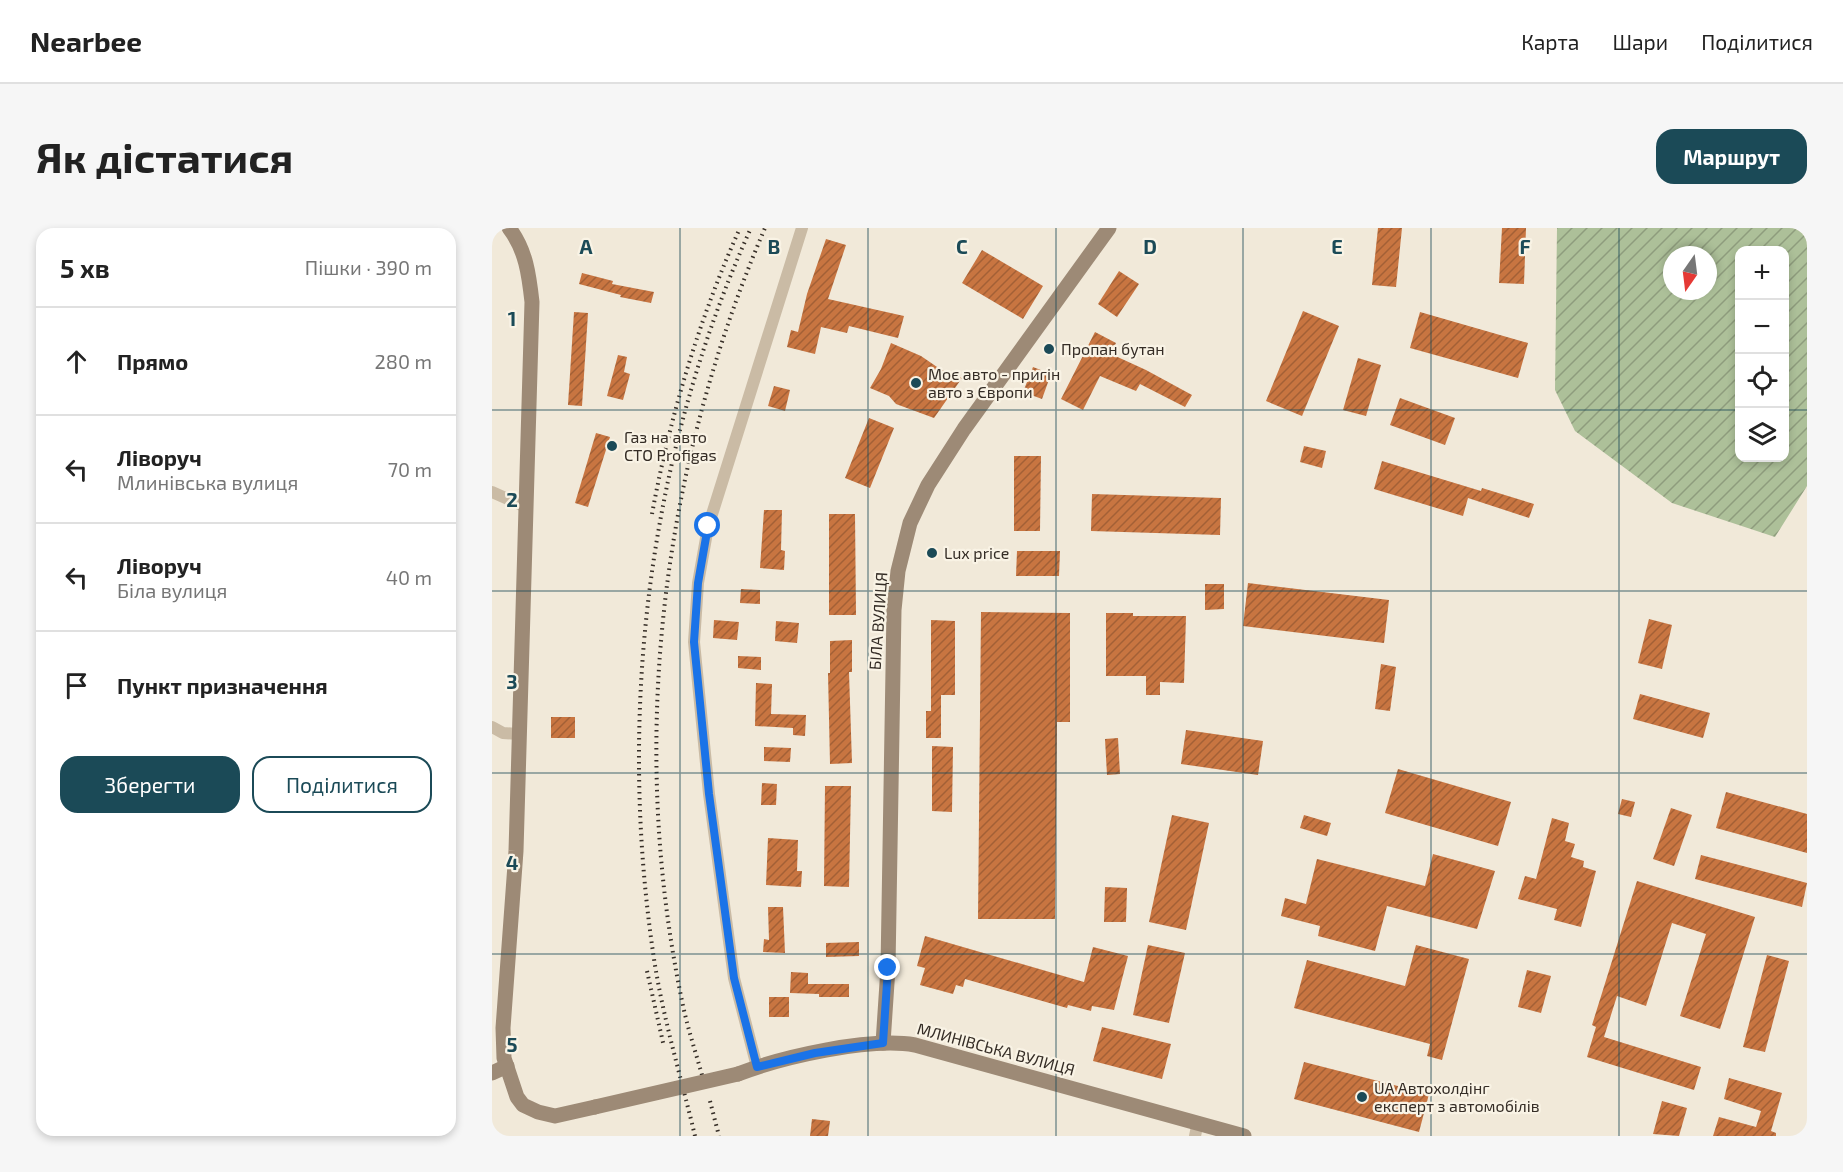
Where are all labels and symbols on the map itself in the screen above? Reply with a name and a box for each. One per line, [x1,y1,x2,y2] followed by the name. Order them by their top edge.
[579,234,593,258] text: A
[768,234,780,258] text: B
[956,234,968,258] text: C
[1143,234,1157,258] text: D
[1331,234,1343,258] text: E
[1519,234,1531,258] text: F
[1663,246,1717,300] north arrow
[508,306,516,330] text: 1
[1061,339,1165,359] place label: Пропан бутан
[1042,342,1056,356] marker: Пропан бутан
[928,364,1060,401] place label: Моє авто - пригін авто з Європи
[909,376,923,390] marker: Моє авто - пригін авто з Європи
[624,427,717,464] place label: Газ на авто СТО Profigas
[605,439,619,453] marker: Газ на авто СТО Profigas
[506,487,518,511] text: 2
[694,512,720,538] route start
[944,543,1009,562] place label: Lux price
[925,546,939,560] marker: Lux price
[865,571,890,671] street label: БІЛА ВУЛИЦЯ
[506,669,518,693] text: 3
[506,850,519,874] text: 4
[874,954,900,980] route end
[915,1018,1077,1079] street label: МЛИНІВСЬКА ВУЛИЦЯ
[506,1032,518,1056] text: 5
[1374,1078,1540,1115] place label: UA Автохолдінг експерт з автомобілів
[1355,1090,1369,1104] marker: UA Автохолдінг експерт з автомобілів

